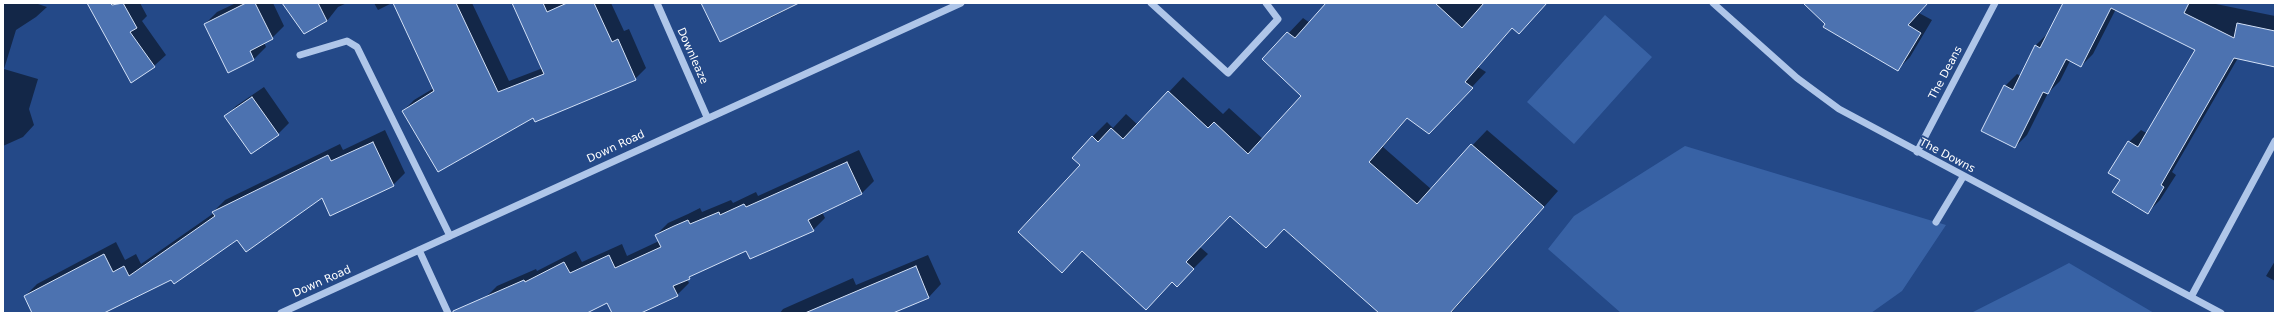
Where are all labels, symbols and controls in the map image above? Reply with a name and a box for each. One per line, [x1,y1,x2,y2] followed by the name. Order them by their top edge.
[674,26,710,86] street label: Downleaze
[1926,44,1966,102] street label: The Deans
[585,128,647,166] street label: Down Road
[1917,136,1977,176] street label: The Downs
[291,263,353,301] street label: Down Road

